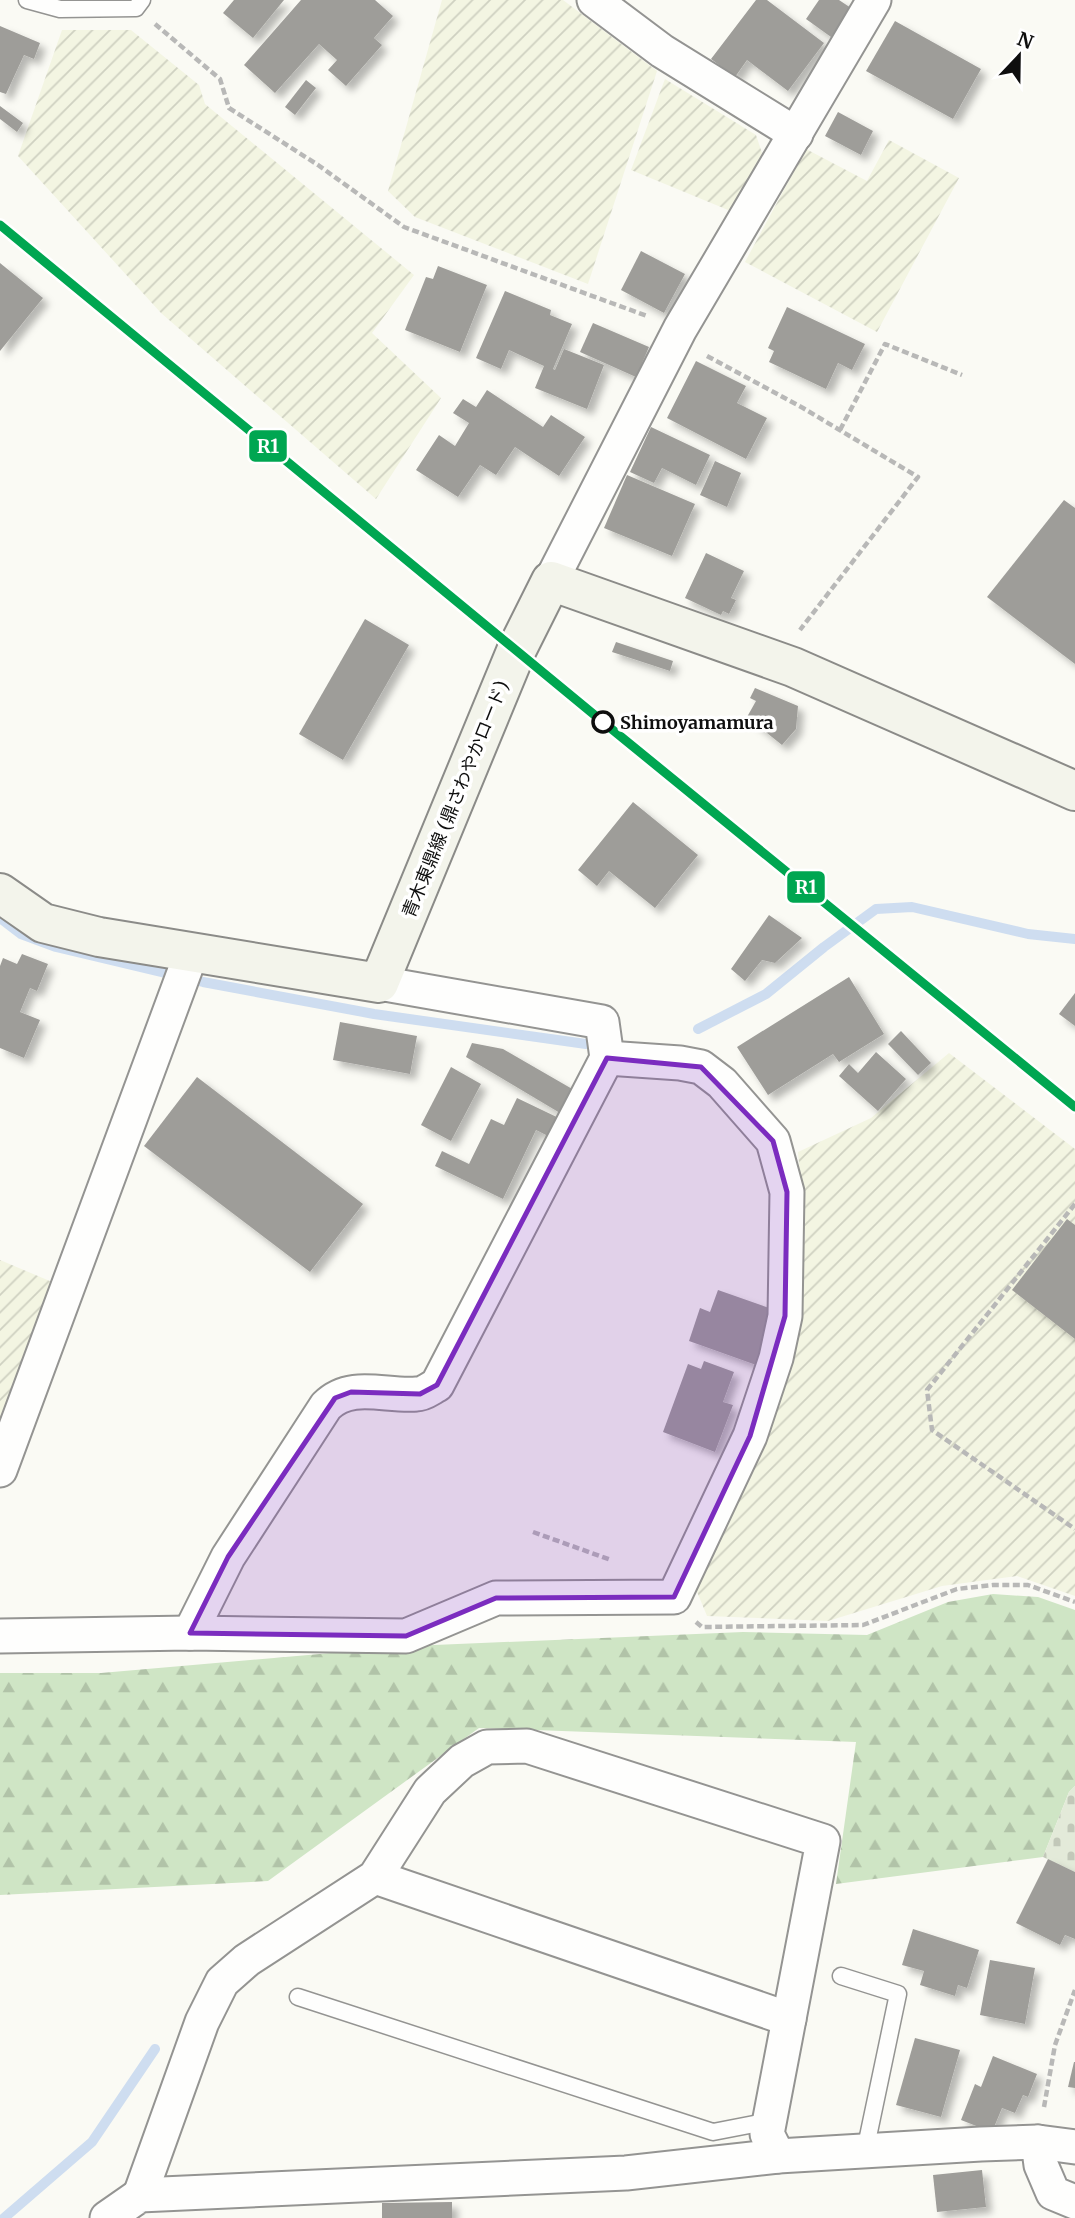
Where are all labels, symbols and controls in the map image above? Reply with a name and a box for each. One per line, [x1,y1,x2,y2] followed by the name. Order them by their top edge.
[984,21,1054,91] north arrow
[1014,26,1037,54] text: N
[248,429,288,463] line badge: R1
[257,434,279,458] text: R1
[397,677,513,921] street label: 青木東鼎線 (鼎さわやかロード)
[592,711,614,733] marker: Shimoyamamura
[620,711,774,734] place label: Shimoyamamura
[786,870,826,904] line badge: R1
[795,875,817,899] text: R1

